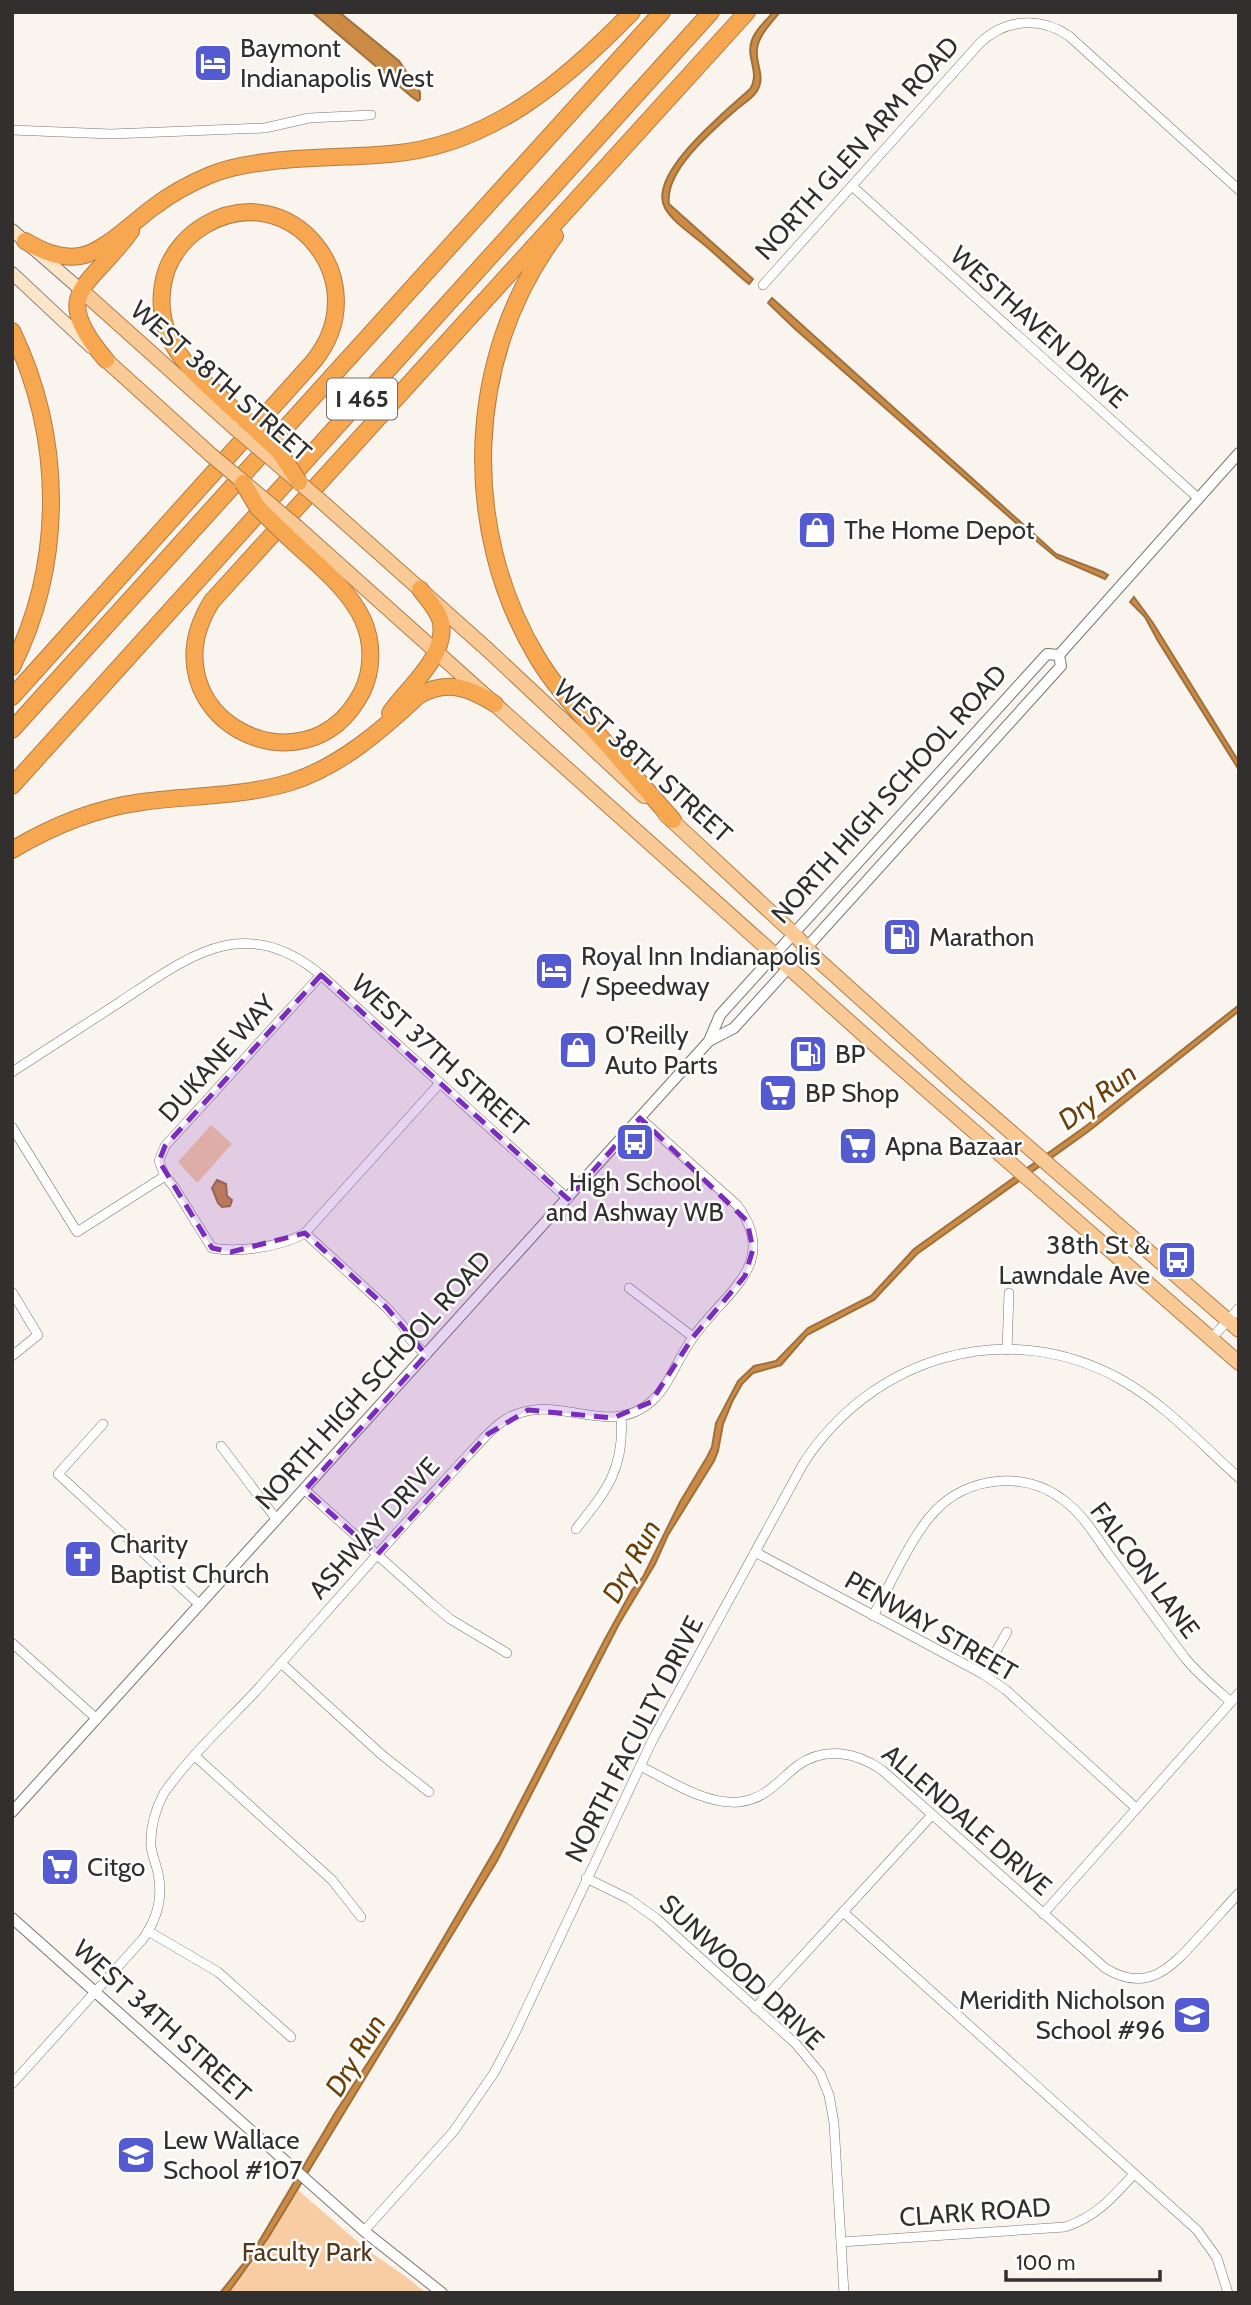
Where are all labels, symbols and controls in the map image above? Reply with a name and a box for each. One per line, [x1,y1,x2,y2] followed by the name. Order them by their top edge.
[748,30,966,266] street label: NORTH GLEN ARM ROAD
[240,32,434,94] place label: Baymont Indianapolis West
[192,42,234,84] hotel icon: Baymont Indianapolis West
[944,239,1134,415] street label: WESTHAVEN DRIVE
[124,294,318,468] street label: WEST 38TH STREET
[327,378,397,420] road number: I 465
[796,509,838,551] shop icon: The Home Depot
[844,514,1035,546] place label: The Home Depot
[764,658,1014,930] street label: NORTH HIGH SCHOOL ROAD
[547,673,739,850] street label: WEST 38TH STREET
[881,916,923,958] fuel station icon: Marathon
[929,921,1034,953] place label: Marathon
[580,940,821,1002] place label: Royal Inn Indianapolis / Speedway
[533,950,575,992] hotel icon: Royal Inn Indianapolis / Speedway
[345,967,535,1143] street label: WEST 37TH STREET
[152,988,283,1128] street label: DUKANE WAY
[605,1019,718,1081] place label: O'Reilly Auto Parts
[557,1029,599,1071] shop icon: O'Reilly Auto Parts
[787,1033,829,1075] fuel station icon: BP
[835,1038,866,1070] place label: BP
[1051,1055,1143,1137] water label: Dry Run
[757,1072,799,1114] supermarket icon: BP Shop
[805,1077,899,1109] place label: BP Shop
[614,1121,656,1163] bus stop icon: High School and Ashway WB
[837,1125,879,1167] supermarket icon: Apna Bazaar
[885,1130,1023,1162] place label: Apna Bazaar
[546,1166,724,1228] place label: High School and Ashway WB
[998,1229,1150,1291] place label: 38th St & Lawndale Ave
[1156,1239,1198,1281] bus stop icon: 38th St & Lawndale Ave
[248,1244,498,1516] street label: NORTH HIGH SCHOOL ROAD
[302,1451,446,1605] street label: ASHWAY DRIVE
[1083,1496,1207,1644] street label: FALCON LANE
[594,1514,668,1608] water label: Dry Run
[110,1528,269,1590] place label: Charity Baptist Church
[62,1538,104,1580] church icon: Charity Baptist Church
[839,1564,1023,1688] street label: PENWAY STREET
[558,1611,710,1867] street label: NORTH FACULTY DRIVE
[876,1738,1058,1902] street label: ALLENDALE DRIVE
[39,1846,81,1888] supermarket icon: Citgo
[87,1851,145,1883] place label: Citgo
[653,1888,831,2056] street label: SUNWOOD DRIVE
[67,1933,258,2109] street label: WEST 34TH STREET
[959,1984,1165,2046] place label: Meridith Nicholson School #96
[1171,1994,1213,2036] school or university icon: Meridith Nicholson School #96
[317,2008,393,2102] water label: Dry Run
[163,2124,302,2186] place label: Lew Wallace School #107
[115,2134,157,2176] school or university icon: Lew Wallace School #107
[898,2191,1052,2233] street label: CLARK ROAD
[242,2236,373,2268] park label: Faculty Park
[1006,2238,1160,2282] scale bar
[1016,2250,1075,2275] text: 100 m

